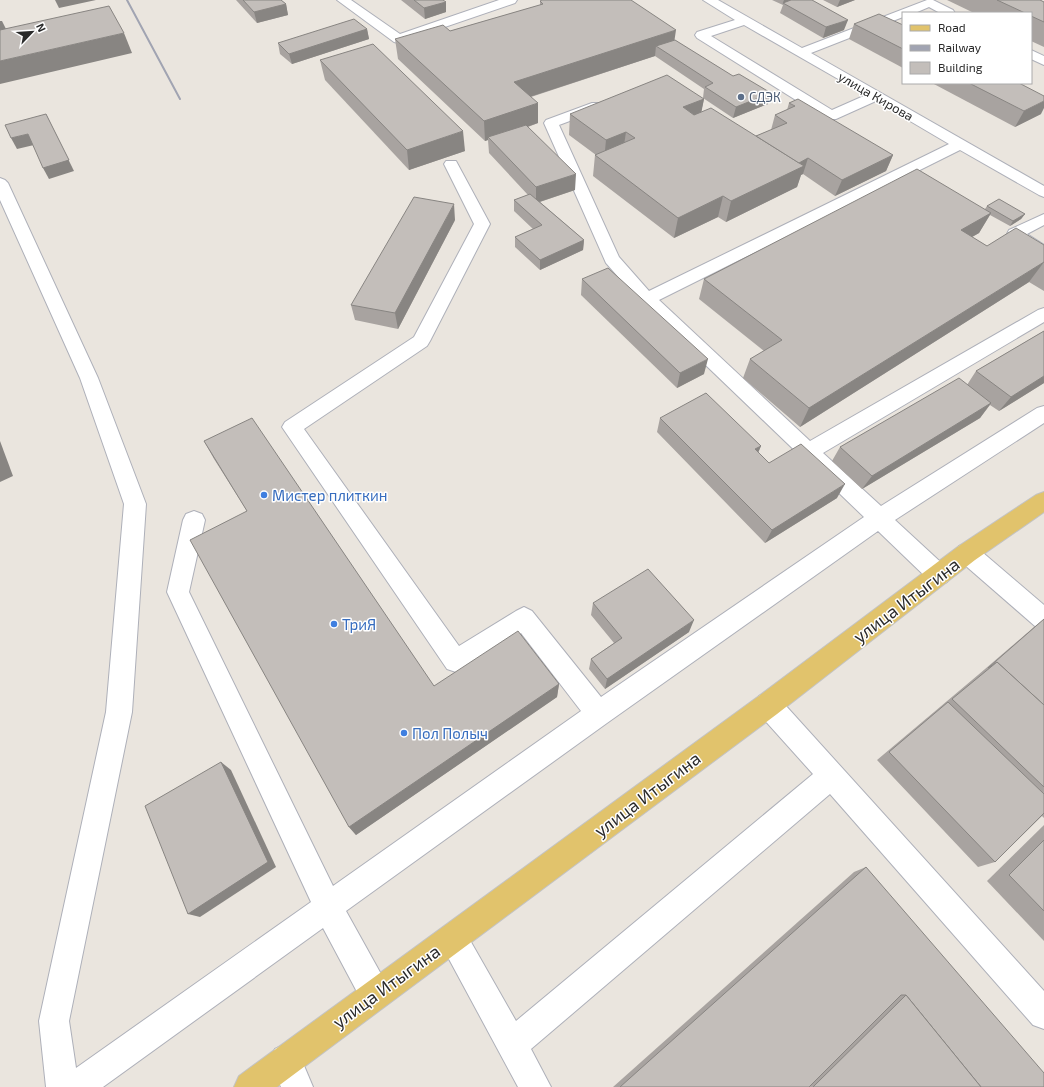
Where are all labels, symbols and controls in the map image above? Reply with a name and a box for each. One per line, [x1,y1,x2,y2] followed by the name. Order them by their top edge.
[12,12,52,52] north arrow
[902,12,1032,84] legend
[938,20,966,34] text: Road
[34,21,49,34] text: N
[938,40,982,54] text: Railway
[938,60,983,74] text: Building
[836,68,916,124] street label: улица Кирова
[749,89,781,105] place label: СДЭК
[736,92,746,102] marker: СДЭК
[272,486,388,504] place label: Мистер плиткин
[259,490,269,500] marker: Мистер плиткин
[848,553,964,647] street label: улица Итыгина
[342,615,376,633] place label: ТриЯ
[329,619,339,629] marker: ТриЯ
[412,724,488,742] place label: Пол Полыч
[399,728,409,738] marker: Пол Полыч
[589,747,705,841] street label: улица Итыгина
[328,940,444,1032] street label: улица Итыгина

